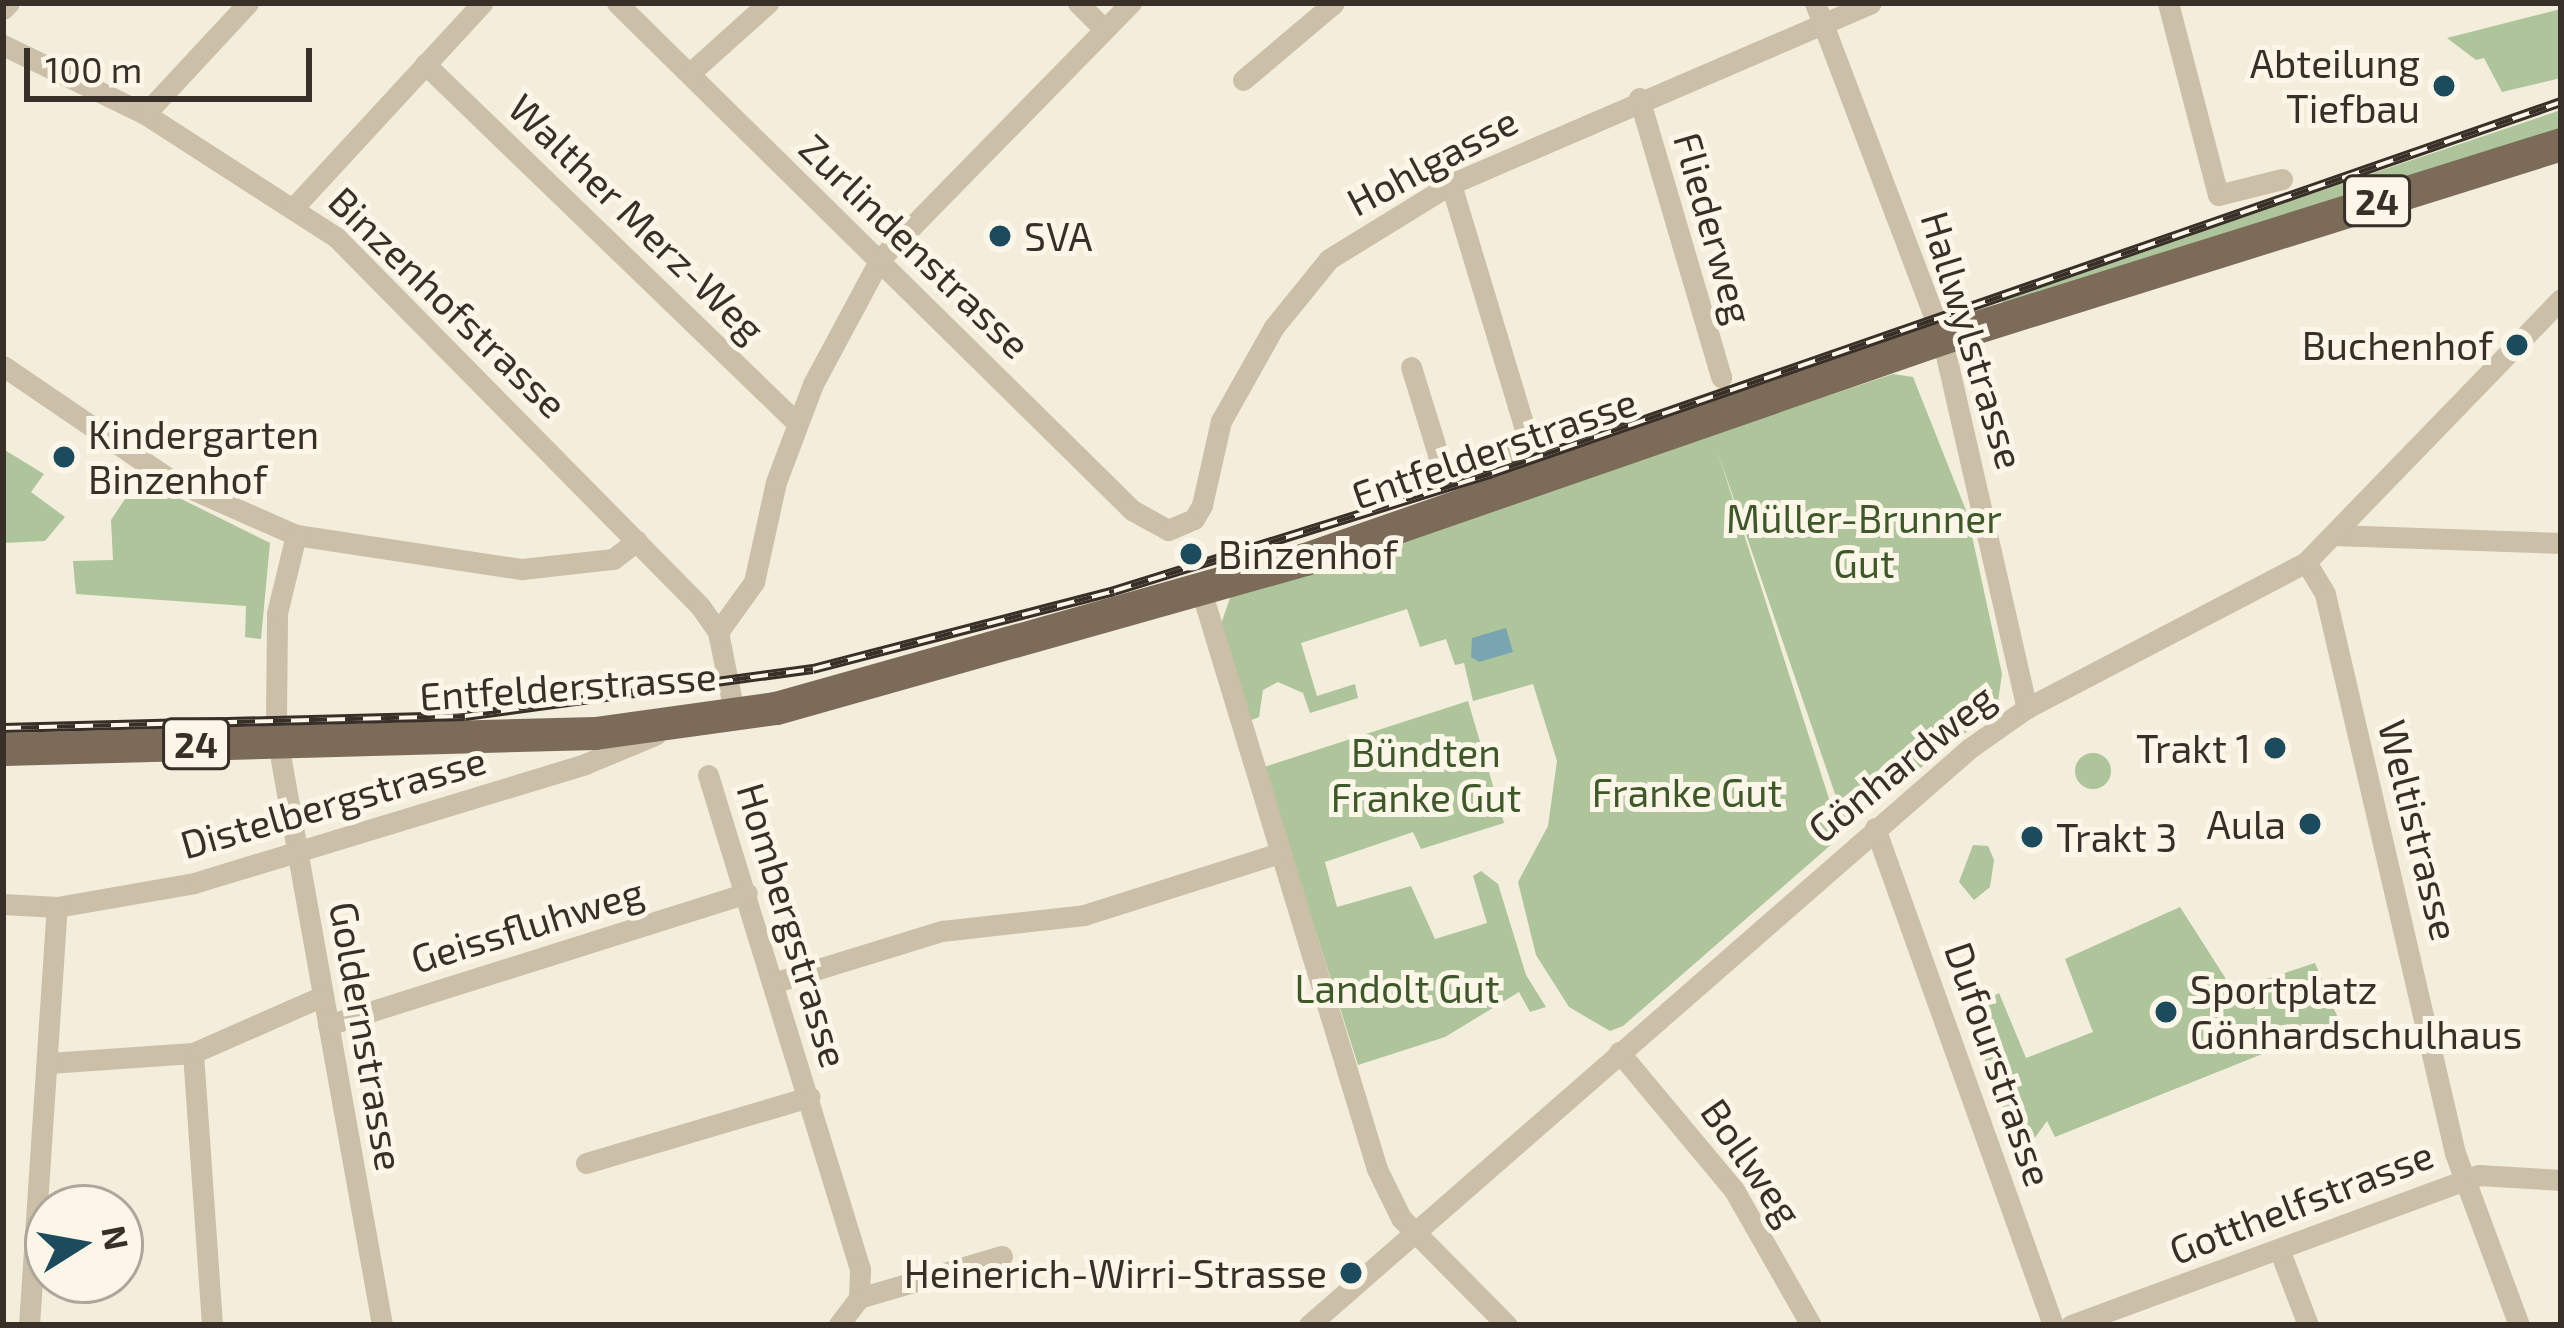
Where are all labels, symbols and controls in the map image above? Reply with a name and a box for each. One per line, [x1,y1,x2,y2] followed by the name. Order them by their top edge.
[30,24,318,98] scale bar
[2250,41,2420,132] place label: Abteilung Tiefbau
[45,47,142,90] text: 100 m
[2431,73,2457,99] marker: Abteilung Tiefbau
[499,84,775,352] street label: Walther Merz-Weg
[1339,97,1525,225] street label: Hohlgasse
[790,124,1040,368] street label: Zurlindenstrasse
[1664,127,1764,329] street label: Fliederweg
[2341,171,2413,231] road number: 24
[320,177,576,427] street label: Binzenhofstrasse
[1912,206,2034,474] street label: Hallwylstrasse
[1024,213,1093,259] place label: SVA
[987,223,1013,249] marker: SVA
[2302,322,2493,368] place label: Buchenhof
[2504,332,2530,358] marker: Buchenhof
[1346,377,1642,519] street label: Entfelderstrasse
[88,412,319,503] place label: Kindergarten Binzenhof
[51,444,77,470] marker: Kindergarten Binzenhof
[1726,496,2002,587] park label: Müller-Brunner Gut
[1218,531,1398,577] place label: Binzenhof
[1175,538,1207,570] marker: Binzenhof
[418,652,718,720] street label: Entfelderstrasse
[1799,674,2003,852] street label: Gönhardweg
[160,714,232,774] road number: 24
[2369,715,2469,945] street label: Weltistrasse
[2136,725,2251,771] place label: Trakt 1
[1331,730,1521,821] park label: Bündten Franke Gut
[2262,735,2288,761] marker: Trakt 1
[175,736,491,868] street label: Distelbergstrasse
[1592,769,1782,815] park label: Franke Gut
[727,777,859,1073] street label: Hombergstrasse
[2207,801,2286,847] place label: Aula
[2297,811,2323,837] marker: Aula
[2056,814,2177,860] place label: Trakt 3
[2019,824,2045,850] marker: Trakt 3
[405,867,649,983] street label: Geissfluhweg
[320,898,414,1174] street label: Goldernstrasse
[1935,936,2063,1192] street label: Dufourstrasse
[1294,965,1500,1011] park label: Landolt Gut
[2190,967,2522,1058] place label: Sportplatz Gönhardschulhaus
[2153,999,2179,1025] marker: Sportplatz Gönhardschulhaus
[1692,1090,1812,1234] street label: Bollweg
[2163,1130,2439,1274] street label: Gotthelfstrasse
[24,1184,144,1304] north arrow
[94,1222,138,1253] text: N
[904,1250,1327,1296] place label: Heinerich-Wirri-Strasse
[1338,1260,1364,1286] marker: Heinerich-Wirri-Strasse

